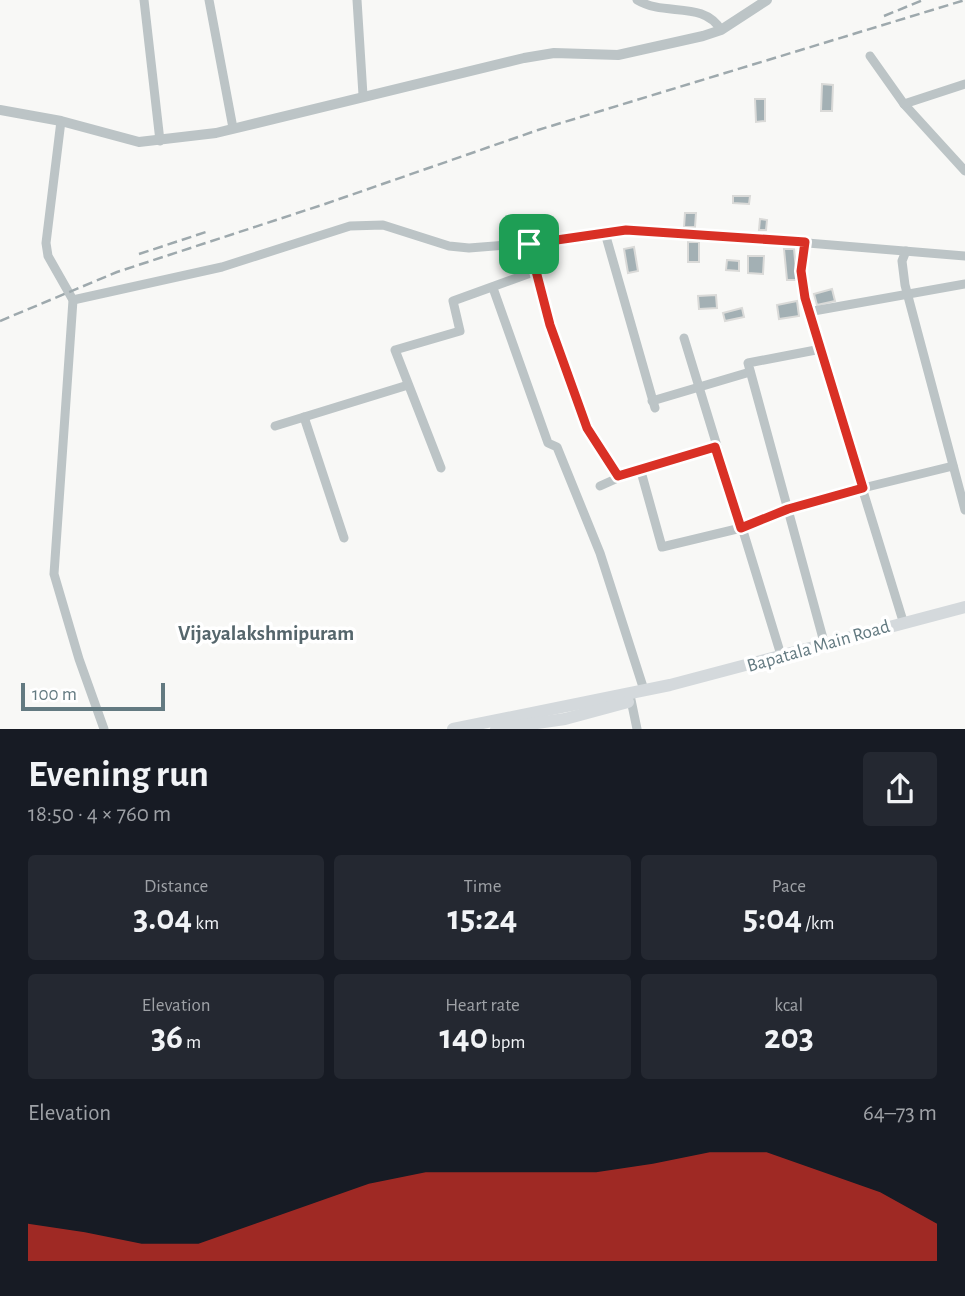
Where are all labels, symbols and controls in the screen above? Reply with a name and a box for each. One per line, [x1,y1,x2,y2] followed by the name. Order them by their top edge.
[499,214,559,274] pin
[510,225,548,263] icon: arrive
[745,617,892,676] street label: Bapatala Main Road
[178,623,354,644] district label: Vijayalakshmipuram
[21,680,164,712] scale bar
[32,685,77,704] text: 100 m
[863,752,937,826] button: share
[28,756,209,794] text: Evening run
[28,803,171,826] text: 18:50 · 4 × 760 m
[144,877,208,896] text: Distance
[464,877,501,896] text: Time
[772,877,806,896] text: Pace
[133,901,192,936] text: 3.04
[448,901,517,936] text: 15:24
[743,901,802,936] text: 5:04
[192,914,219,933] text: km
[802,914,835,933] text: /km
[142,996,211,1015] text: Elevation
[445,996,520,1015] text: Heart rate
[774,996,803,1015] text: kcal
[151,1020,183,1055] text: 36
[439,1020,488,1055] text: 140
[764,1020,814,1055] text: 203
[183,1033,201,1052] text: m
[488,1033,526,1052] text: bpm
[28,1102,111,1125] text: Elevation
[863,1102,937,1125] text: 64–73 m

